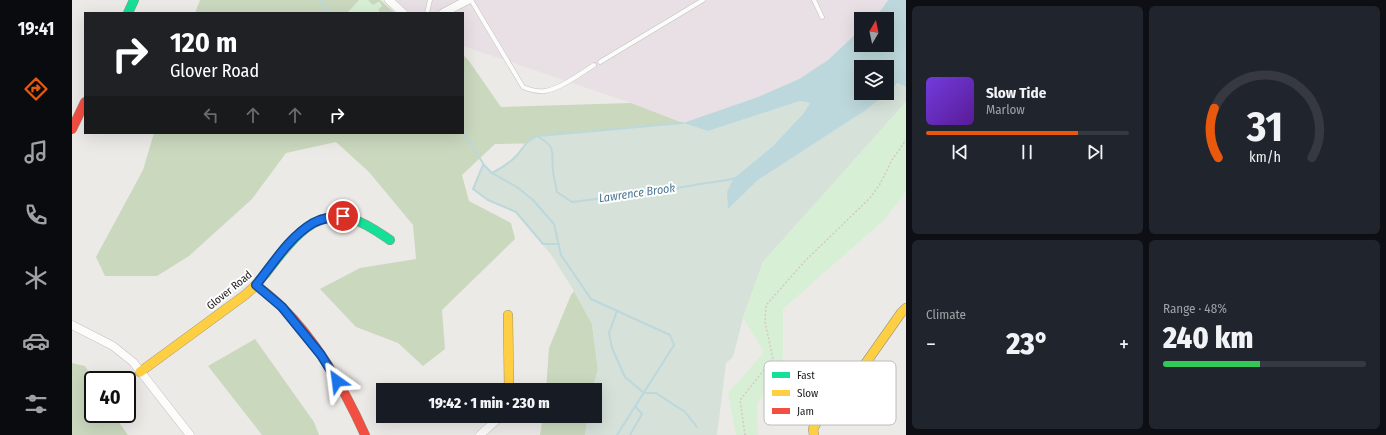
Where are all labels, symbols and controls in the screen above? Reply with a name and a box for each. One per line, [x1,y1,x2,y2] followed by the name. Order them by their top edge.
[854,12,894,52] north arrow
[854,12,894,100] map controls
[18,18,54,40] text: 19:41
[170,26,237,59] text: 120 m
[104,28,156,80] icon: right
[170,60,259,82] text: Glover Road
[854,60,894,100] button: layers
[22,75,50,103] icon: directions
[986,84,1046,102] text: Slow Tide
[986,102,1025,117] text: Marlow
[1245,102,1283,152] text: 31
[200,104,222,126] icon: left
[242,104,264,126] icon: ahead
[284,104,306,126] icon: ahead
[326,104,348,126] icon: right
[22,138,50,166] icon: music
[949,141,971,163] icon: previous
[1016,141,1038,163] icon: pause
[1084,141,1106,163] icon: next
[1249,148,1280,165] text: km/h
[598,181,676,205] water label: Lawrence Brook
[326,199,360,233] pin
[22,201,50,229] icon: phone
[332,205,354,227] icon: arrive
[22,264,50,292] icon: climate
[204,268,255,313] street label: Glover Road
[1163,301,1227,316] text: Range · 48%
[926,307,966,322] text: Climate
[1163,320,1253,356] text: 240 km
[1006,326,1049,362] text: 23°
[22,327,50,355] icon: car
[926,331,936,358] text: −
[1119,331,1129,358] text: +
[316,360,358,402] position arrow
[764,361,896,425] legend
[797,369,815,382] text: Fast
[84,371,136,423] speed limit sign: 40
[797,387,818,400] text: Slow
[22,390,50,418] icon: filters
[428,394,550,412] text: 19:42 · 1 min · 230 m
[797,405,814,418] text: Jam

